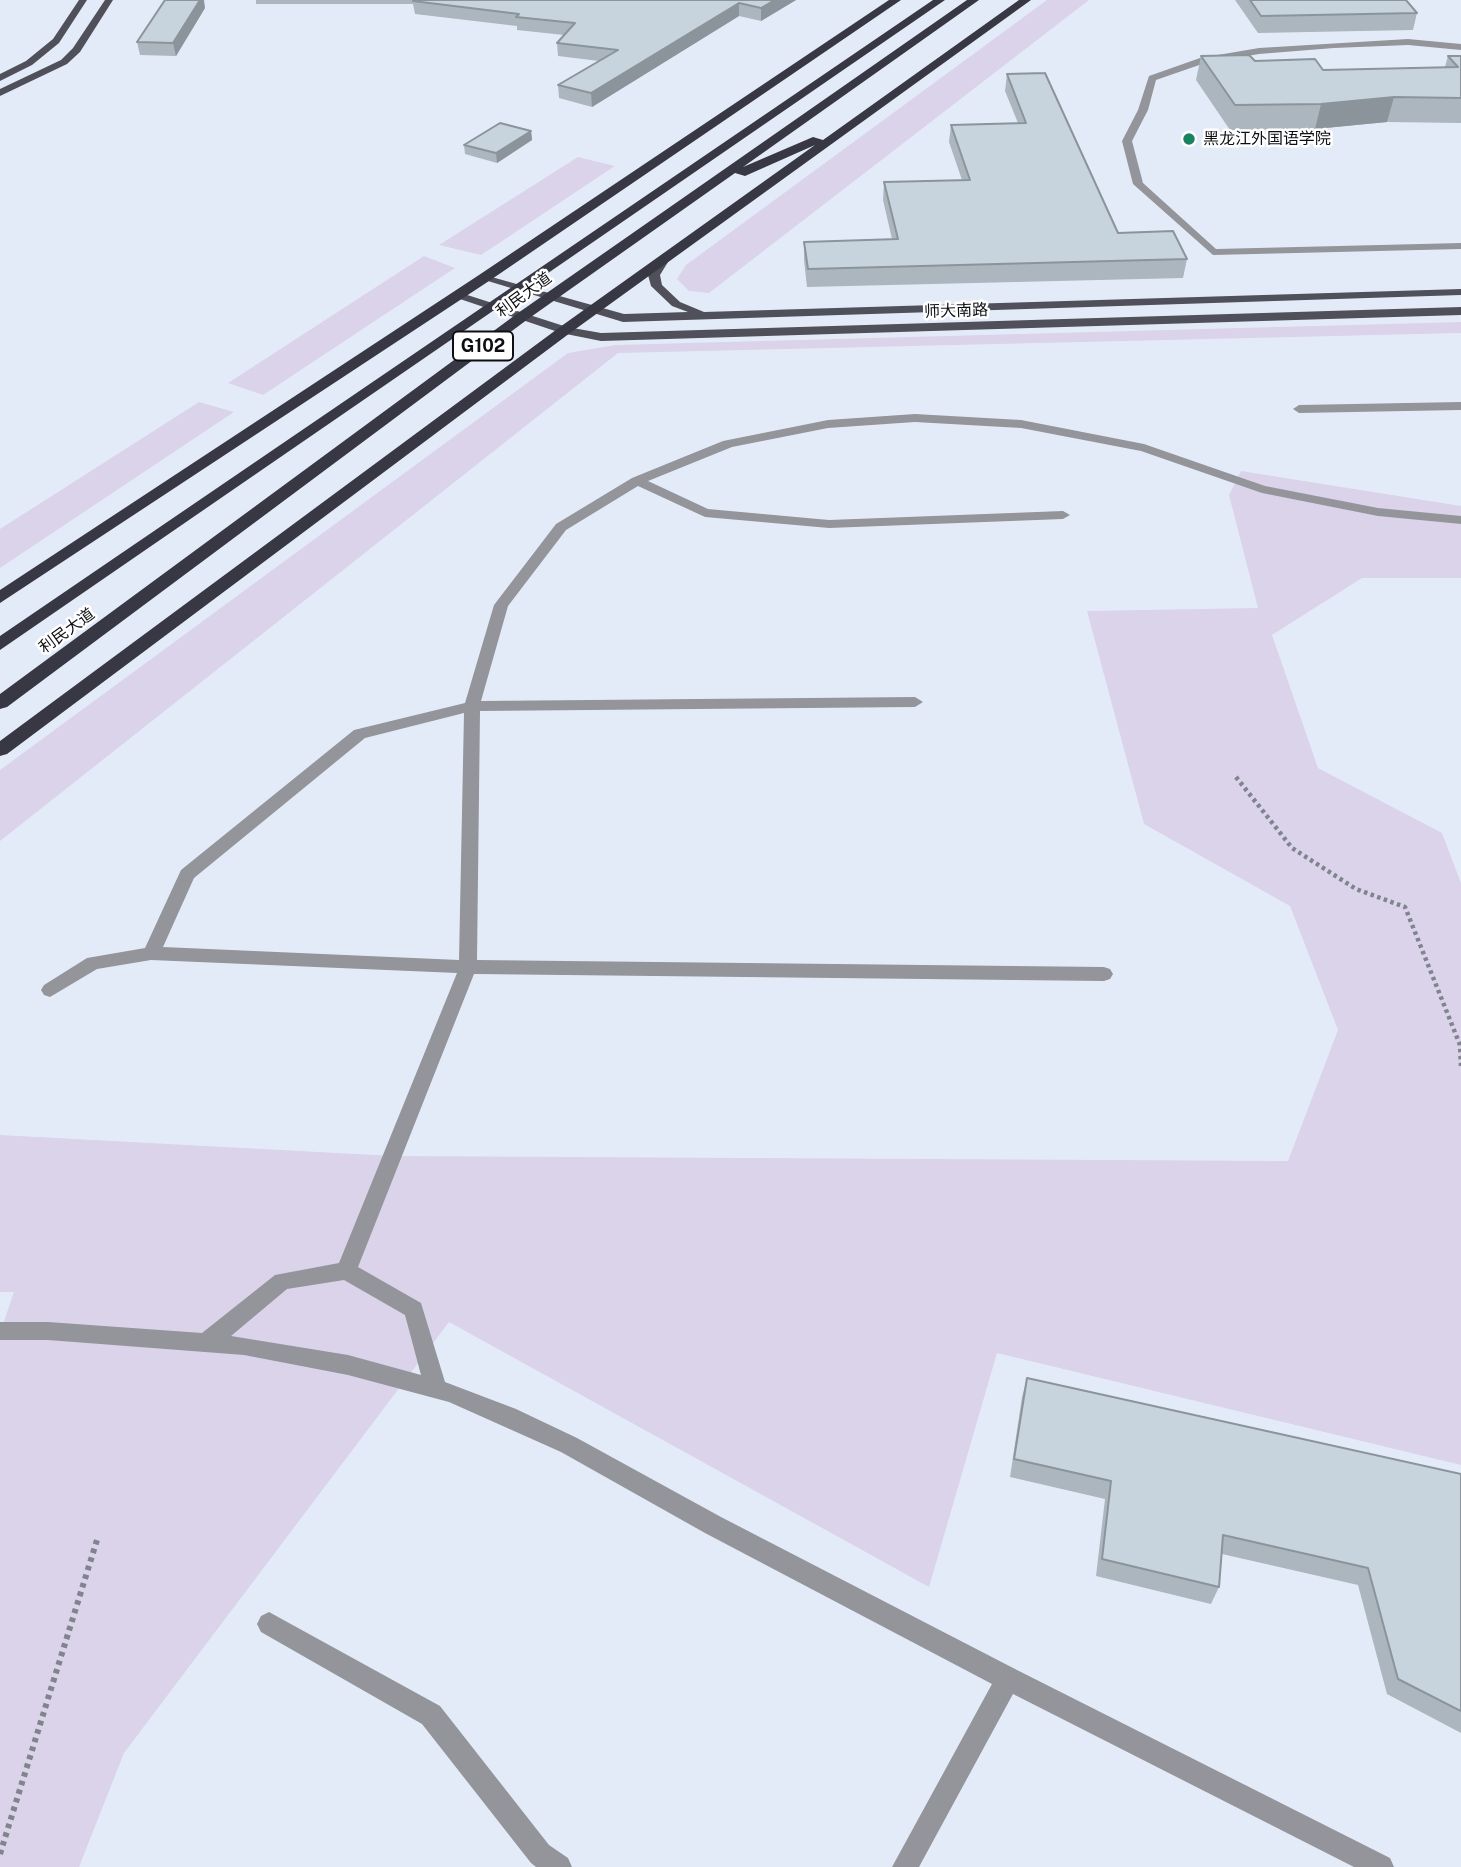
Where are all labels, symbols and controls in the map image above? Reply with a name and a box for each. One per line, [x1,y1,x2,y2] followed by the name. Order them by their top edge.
[1203,129,1331,149] place label: 黑龙江外国语学院
[1181,131,1197,147] marker: 黑龙江外国语学院
[492,268,556,322] street label: 利民大道
[924,300,988,322] street label: 师大南路
[453,332,513,360] road number: G102
[35,604,99,658] street label: 利民大道

